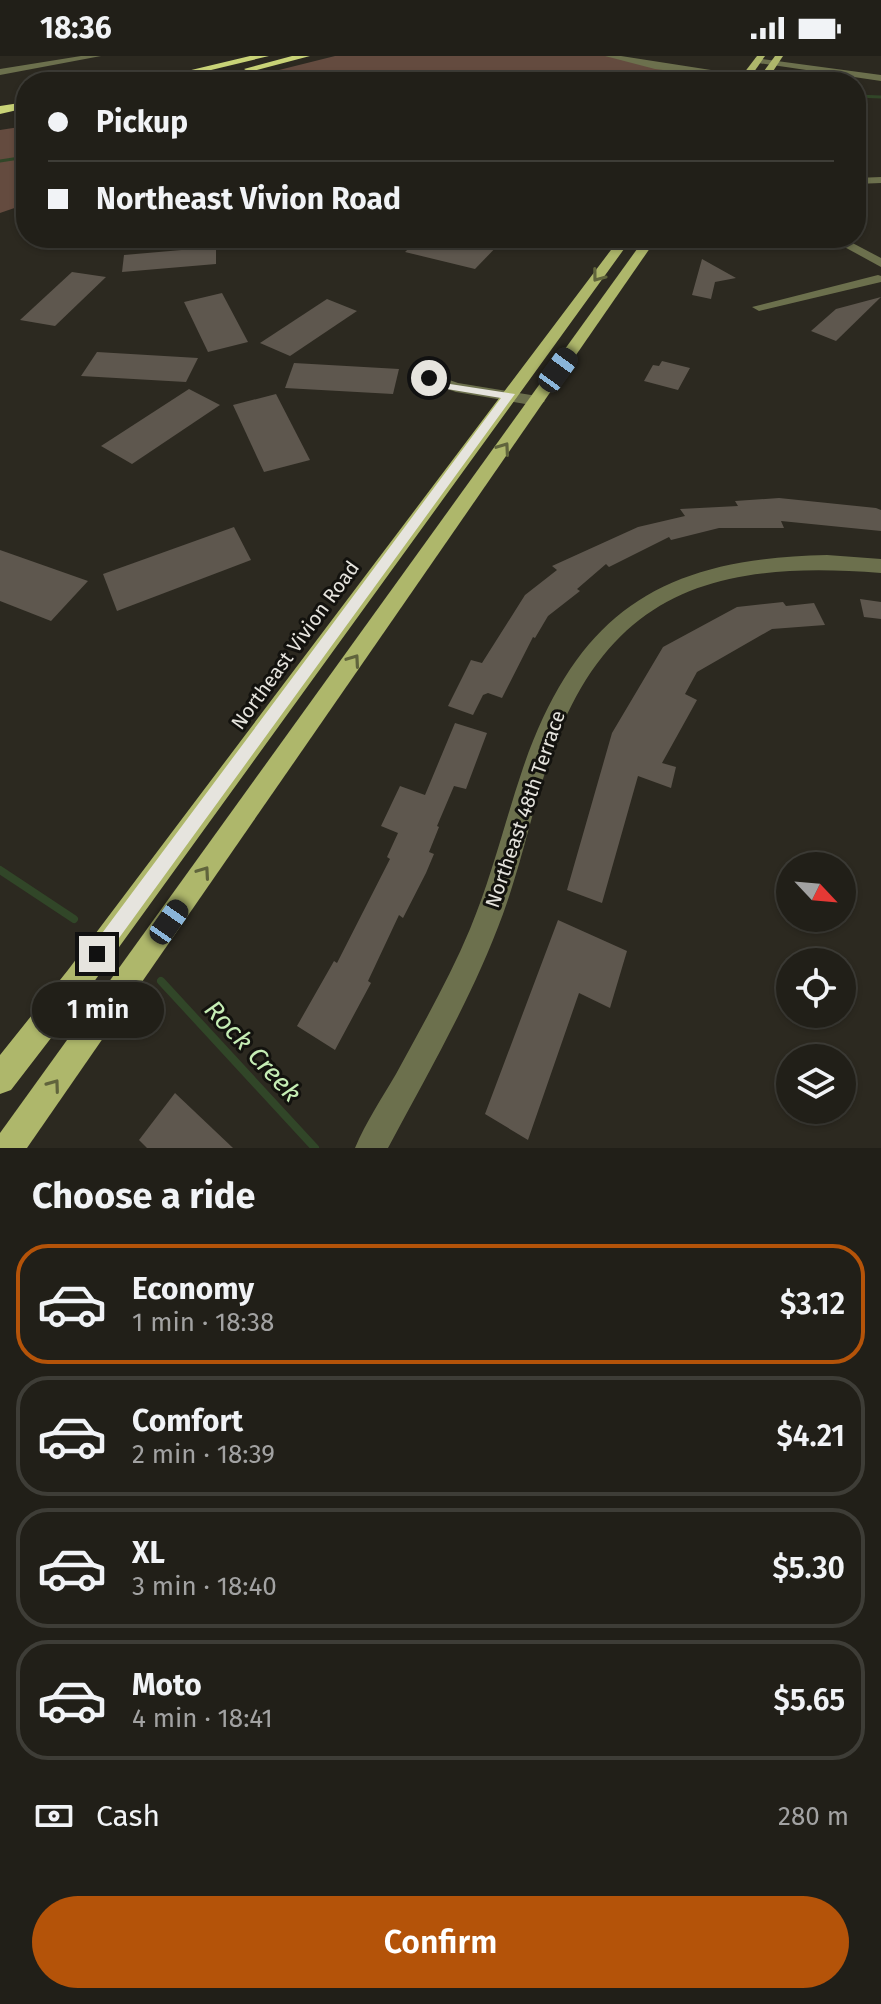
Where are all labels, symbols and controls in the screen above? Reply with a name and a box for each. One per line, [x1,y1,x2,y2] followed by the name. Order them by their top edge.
[40,10,112,46] text: 18:36
[96,104,188,140] text: Pickup
[96,181,401,217] text: Northeast Vivion Road
[593,267,607,282] one-way arrow
[534,344,582,396] car
[411,360,447,396] route start
[494,442,509,456] one-way arrow
[226,556,364,734] street label: Northeast Vivion Road
[344,654,359,669] one-way arrow
[480,707,570,911] street label: Northeast 48th Terrace
[776,852,856,932] north arrow
[776,852,856,1124] map controls
[194,867,209,881] one-way arrow
[145,895,193,949] car
[79,936,115,972] route end
[776,948,856,1028] button: locate
[31,982,163,1038] callout: 1 min
[67,994,129,1025] text: 1 min
[198,994,307,1109] water label: Rock Creek
[776,1044,856,1124] button: layers
[44,1079,59,1093] one-way arrow
[32,1174,255,1218] text: Choose a ride
[36,1268,108,1340] icon: car
[132,1271,254,1307] text: Economy
[780,1286,845,1322] text: $3.12
[132,1307,274,1338] text: 1 min · 18:38
[36,1400,108,1472] icon: car
[132,1403,243,1439] text: Comfort
[776,1418,845,1454] text: $4.21
[132,1439,275,1470] text: 2 min · 18:39
[36,1532,108,1604] icon: car
[132,1535,165,1571] text: XL
[772,1550,845,1586] text: $5.30
[132,1571,277,1602] text: 3 min · 18:40
[36,1664,108,1736] icon: car
[132,1667,202,1703] text: Moto
[774,1682,845,1718] text: $5.65
[132,1703,273,1734] text: 4 min · 18:41
[32,1794,76,1838] icon: cash
[96,1798,160,1834] text: Cash
[778,1801,849,1832] text: 280 m
[32,1896,849,1988] button: Confirm

